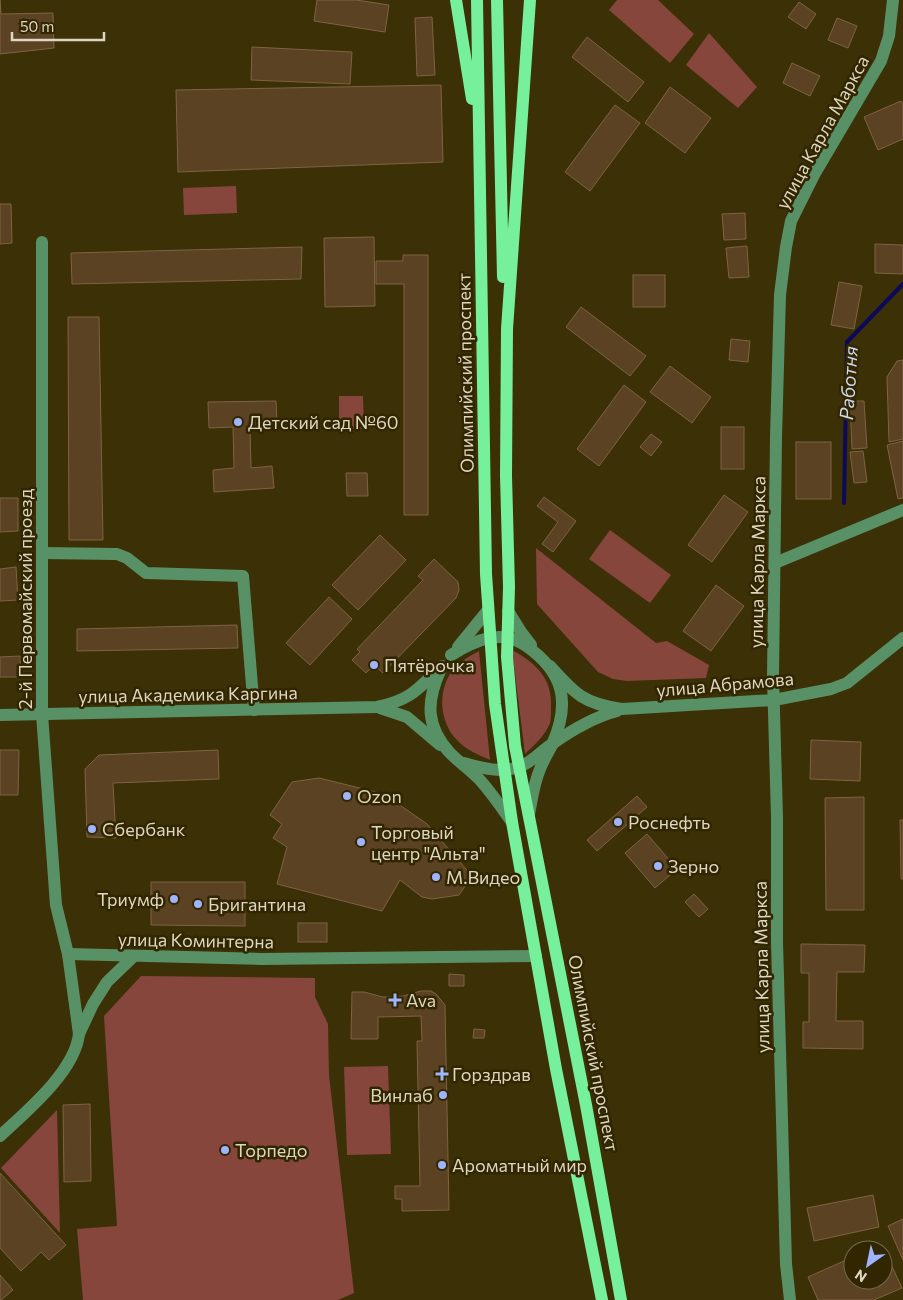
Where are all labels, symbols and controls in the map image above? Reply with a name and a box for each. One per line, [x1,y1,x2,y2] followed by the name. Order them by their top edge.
[12,10,105,42] scale bar
[20,17,54,35] text: 50 m
[771,51,873,213] street label: улица Карла Маркса
[452,272,478,473] street label: Олимпийский проспект
[834,345,862,421] water label: Работня
[248,411,399,433] place label: Детский сад №60
[232,416,244,428] marker: Детский сад №60
[744,476,770,648] street label: улица Карла Маркса
[14,488,36,709] street label: 2-й Первомайский проезд
[384,654,475,676] place label: Пятёрочка
[368,659,380,671] marker: Пятёрочка
[655,667,795,701] street label: улица Абрамова
[78,681,298,707] street label: улица Академика Каргина
[357,785,402,807] place label: Ozon
[341,790,353,802] marker: Ozon
[628,811,710,833] place label: Роснефть
[612,816,624,828] marker: Роснефть
[102,818,186,840] place label: Сбербанк
[371,821,486,864] place label: Торговый центр "Альта"
[86,823,98,835] marker: Сбербанк
[355,836,367,848] marker: Торговый центр "Альта"
[668,855,719,877] place label: Зерно
[652,860,664,872] marker: Зерно
[446,866,520,888] place label: М.Видео
[430,871,442,883] marker: М.Видео
[748,881,774,1053] street label: улица Карла Маркса
[97,888,164,910] place label: Триумф
[168,893,180,905] marker: Триумф
[208,893,306,915] place label: Бригантина
[192,898,204,910] marker: Бригантина
[118,928,274,952] street label: улица Коминтерна
[564,953,624,1154] street label: Олимпийский проспект
[406,989,436,1011] place label: Ava
[388,993,402,1007] marker: Ava
[452,1063,531,1085] place label: Горздрав
[436,1068,448,1080] marker: Горздрав
[370,1084,433,1106] place label: Винлаб
[437,1089,449,1101] marker: Винлаб
[235,1139,307,1161] place label: Торпедо
[219,1144,231,1156] marker: Торпедо
[452,1154,587,1176] place label: Ароматный мир
[436,1159,448,1171] marker: Ароматный мир
[843,1240,893,1290] north arrow
[852,1266,870,1286] text: N

